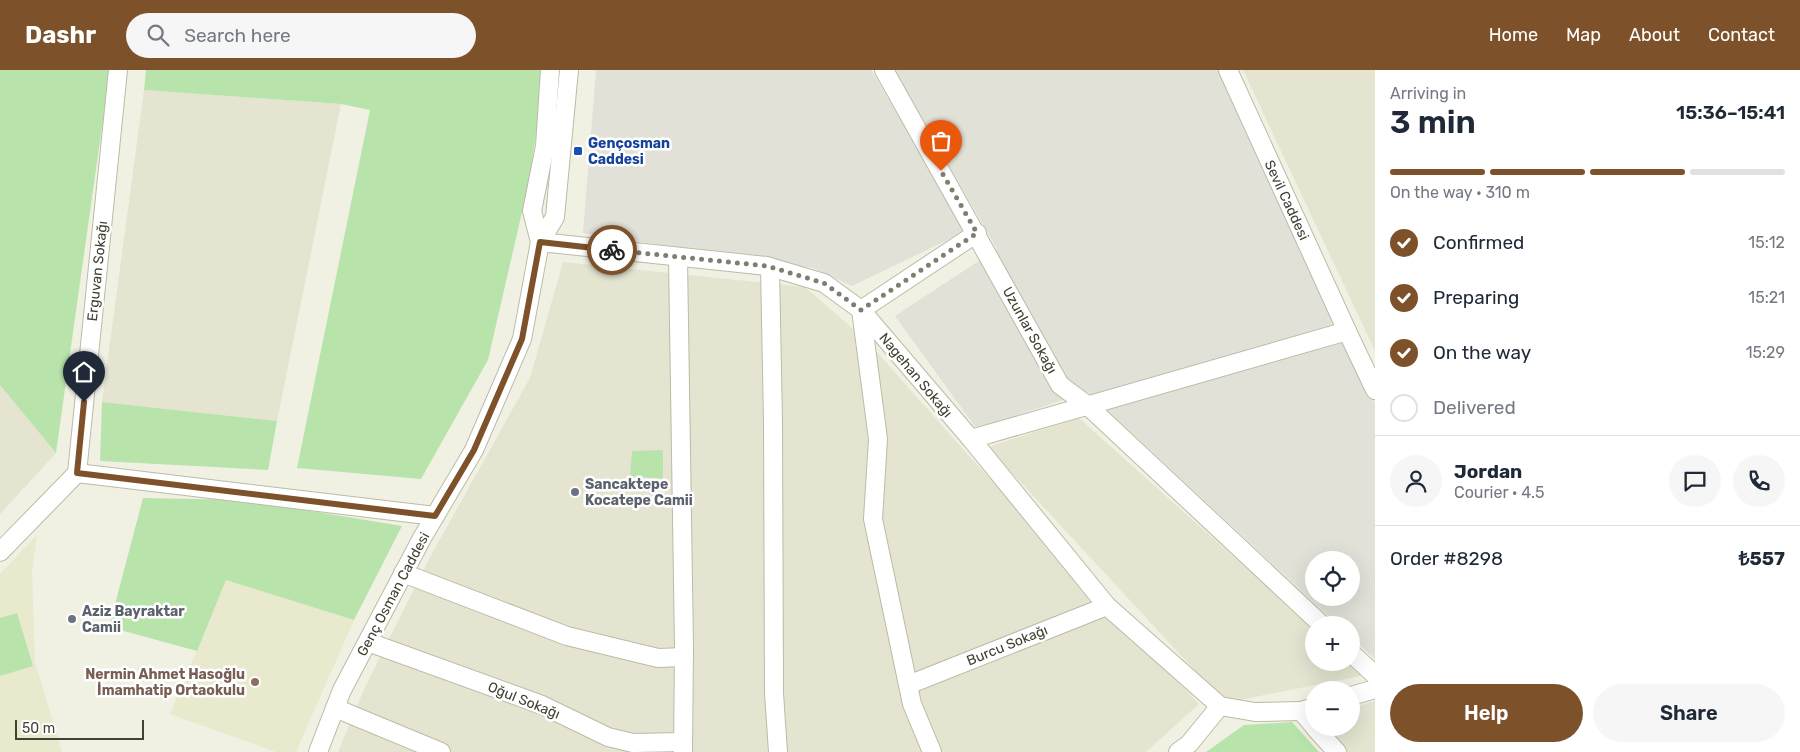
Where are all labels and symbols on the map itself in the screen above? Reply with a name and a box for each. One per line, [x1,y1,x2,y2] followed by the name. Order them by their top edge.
[920,120,962,171] pin
[588,135,670,168] place label: Gençosman Caddesi
[572,145,584,157] marker: Gençosman Caddesi
[1261,157,1312,243] street label: Sevil Caddesi
[84,220,111,322] street label: Erguvan Sokağı
[587,225,637,275] courier
[999,284,1060,377] street label: Uzunlar Sokağı
[875,330,956,421] street label: Nagehan Sokağı
[63,351,105,402] pin
[585,476,693,509] place label: Sancaktepe Kocatepe Camii
[569,486,581,498] marker: Sancaktepe Kocatepe Camii
[354,529,433,659] street label: Genç Osman Caddesi
[82,603,185,636] place label: Aziz Bayraktar Camii
[66,613,78,625] marker: Aziz Bayraktar Camii
[964,622,1050,669] street label: Burcu Sokağı
[85,666,245,699] place label: Nermin Ahmet Hasoğlu İmamhatip Ortaokulu
[249,676,261,688] marker: Nermin Ahmet Hasoğlu İmamhatip Ortaokulu
[485,678,562,723] street label: Oğul Sokağı
[15,717,144,740] scale bar

